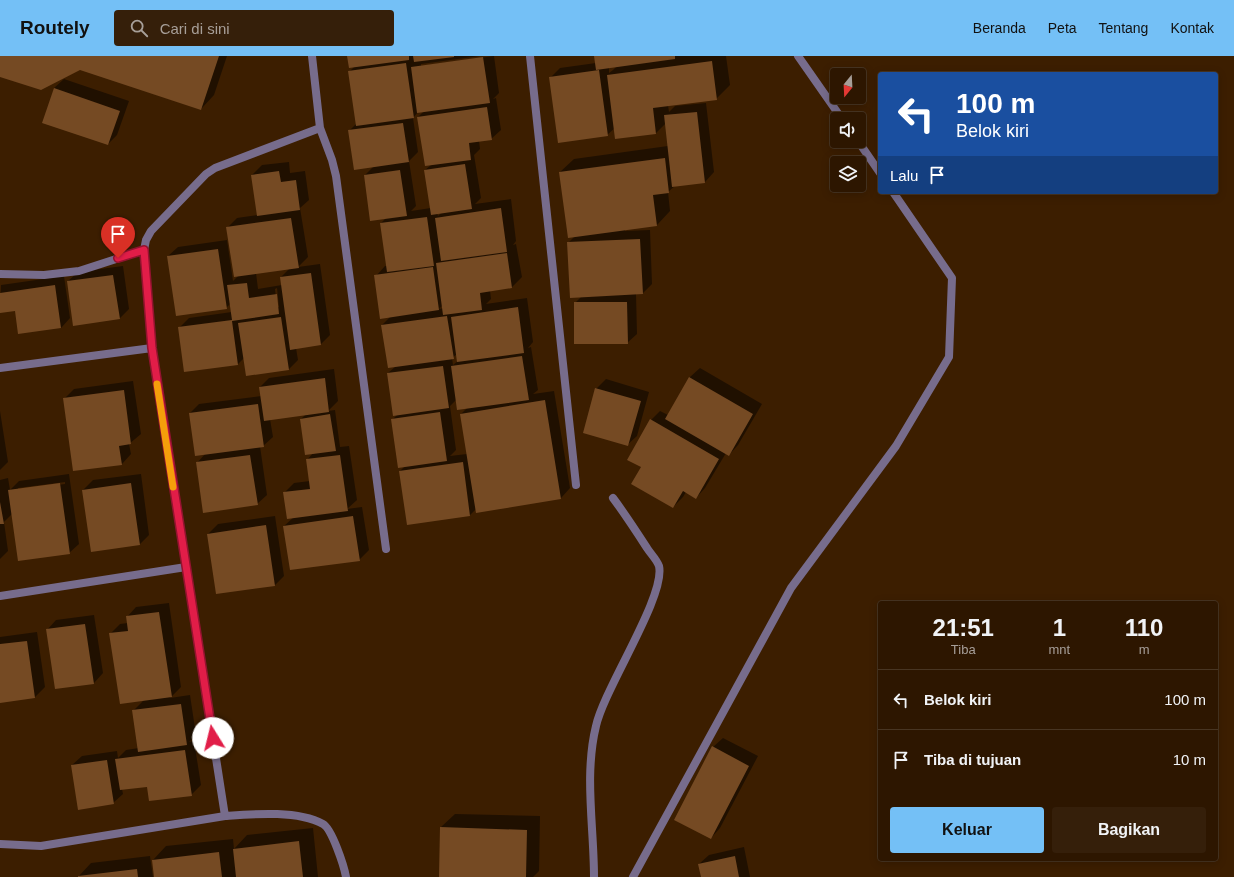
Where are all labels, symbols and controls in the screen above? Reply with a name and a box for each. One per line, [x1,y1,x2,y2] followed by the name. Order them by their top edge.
[114,10,394,46] search box
[20,17,90,38] text: Routely
[128,17,150,39] icon: search
[160,20,230,37] text: Cari di sini
[973,20,1026,36] text: Beranda
[1048,20,1077,36] text: Peta
[1099,20,1148,36] text: Tentang
[1170,20,1214,36] text: Kontak
[830,68,866,104] north arrow
[830,68,866,192] map controls
[890,88,942,140] icon: left
[956,88,1035,119] text: 100 m
[830,112,866,148] button: sound
[956,121,1029,141] text: Belok kiri
[830,156,866,192] button: layers
[926,164,948,186] icon: arrive
[890,167,918,184] text: Lalu
[101,217,135,258] pin
[107,223,129,245] icon: arrive
[933,614,994,641] text: 21:51
[1053,614,1066,641] text: 1
[1125,614,1163,641] text: 110
[951,642,976,657] text: Tiba
[1048,642,1070,657] text: mnt
[1139,642,1149,657] text: m
[890,689,912,711] icon: left
[924,691,992,708] text: Belok kiri
[1164,691,1206,708] text: 100 m
[192,717,234,759] position arrow
[890,749,912,771] icon: arrive
[924,751,1021,768] text: Tiba di tujuan
[1173,751,1206,768] text: 10 m
[890,807,1044,853] button: Keluar
[1052,807,1206,853] button: Bagikan

